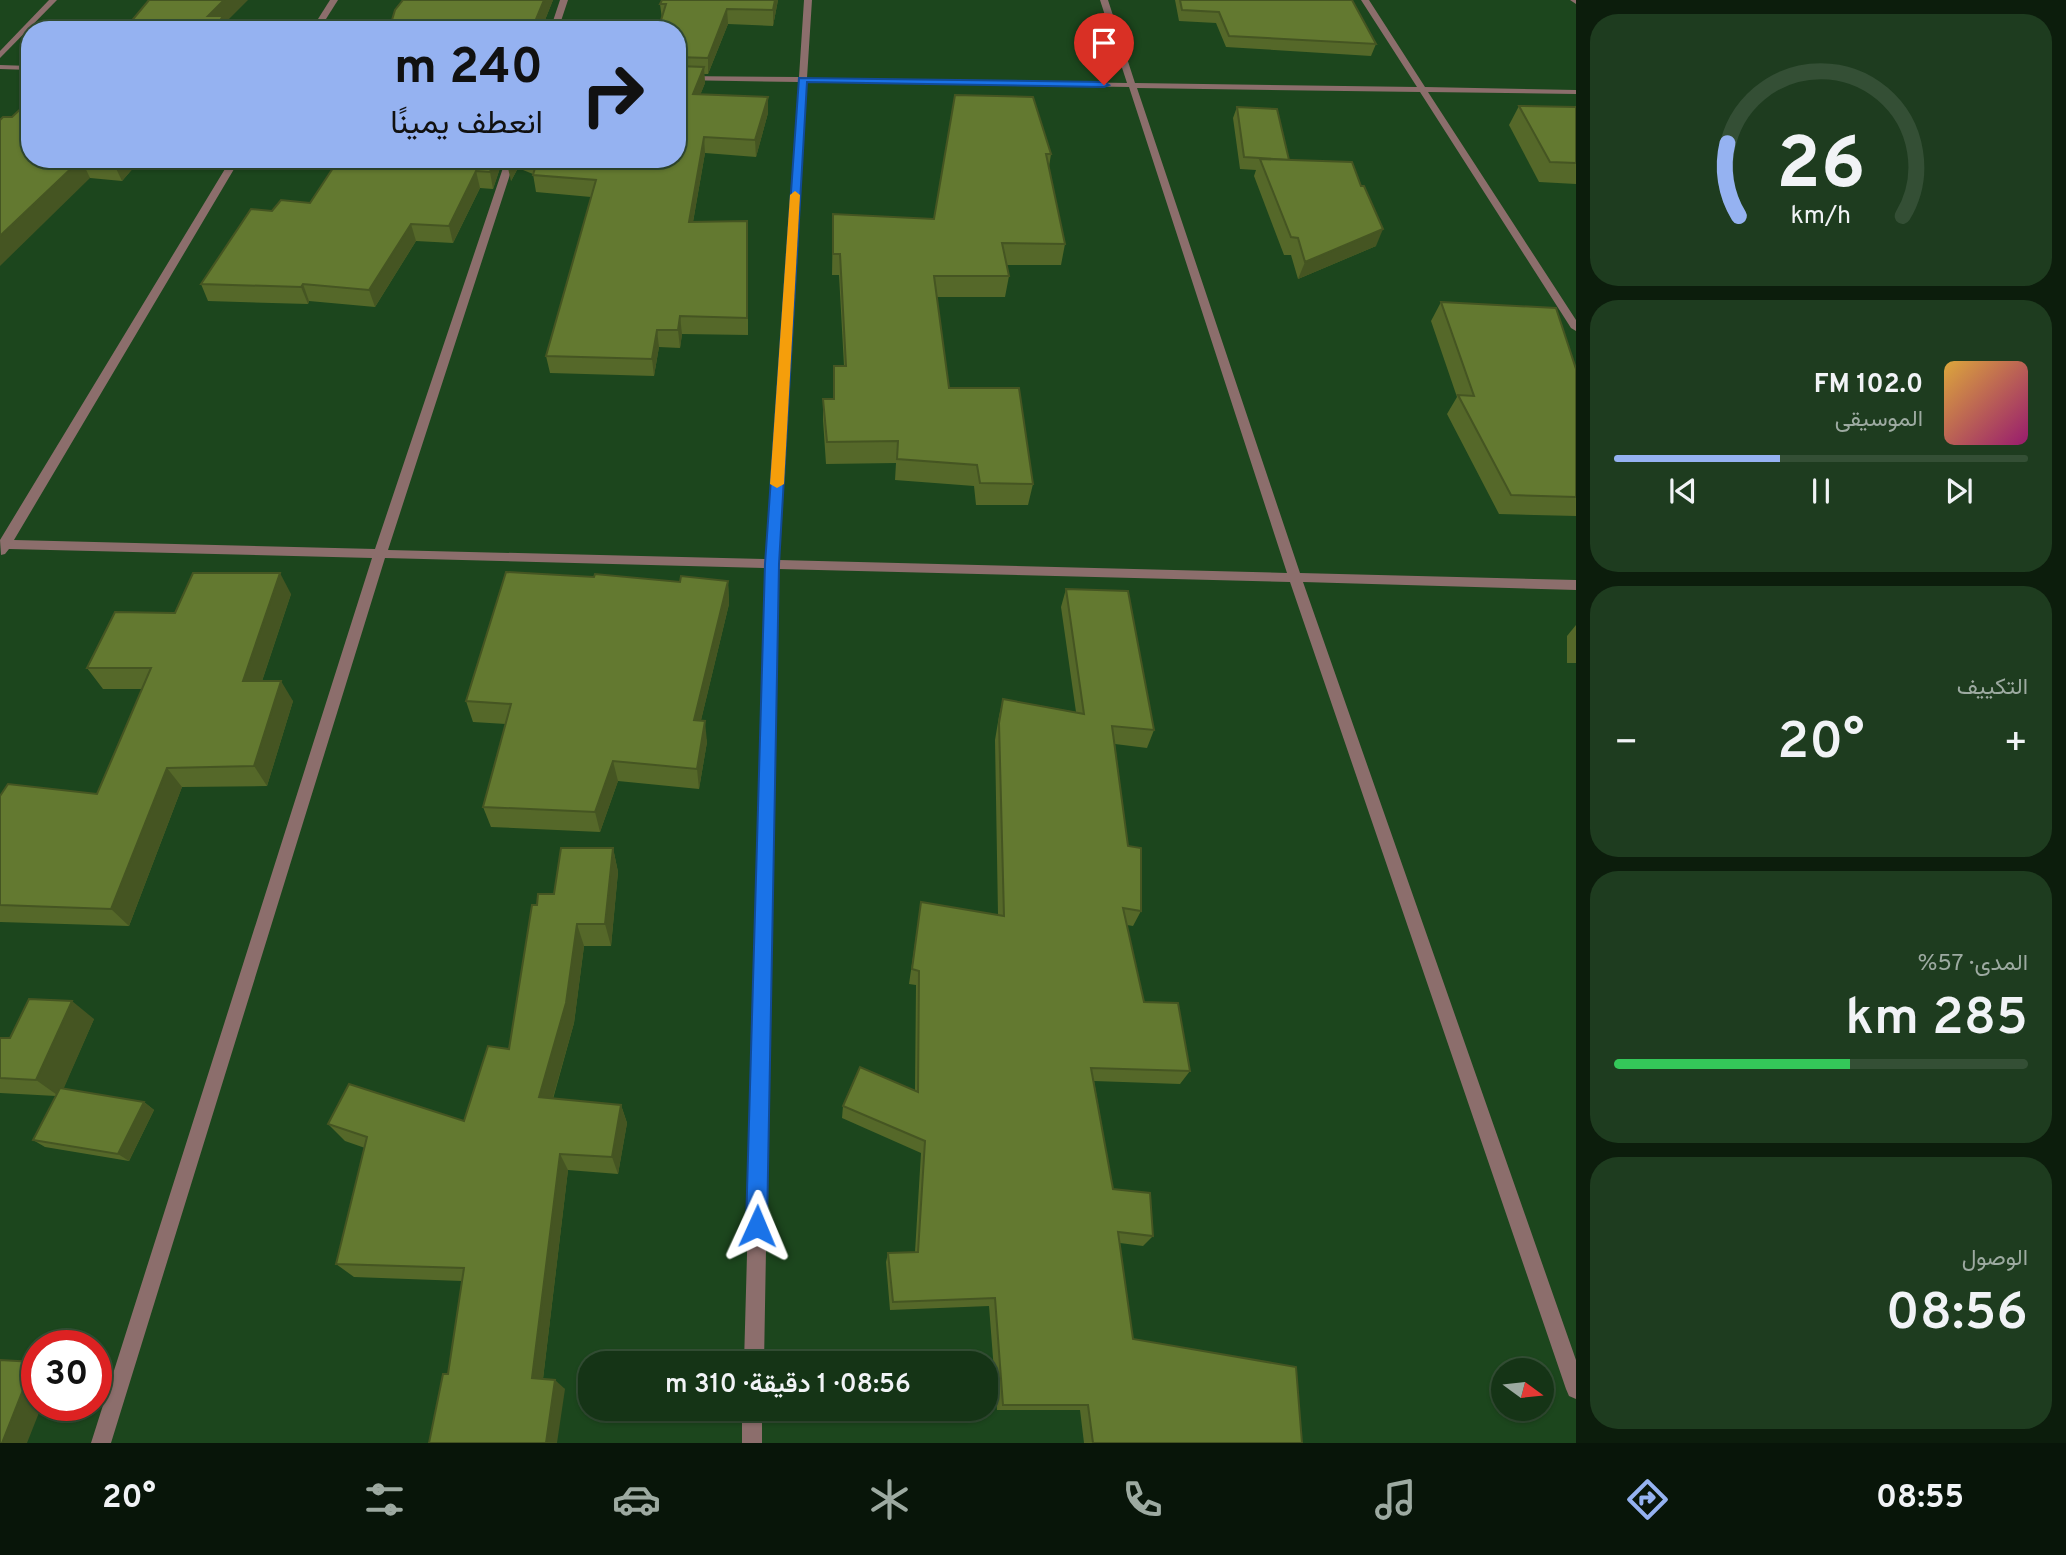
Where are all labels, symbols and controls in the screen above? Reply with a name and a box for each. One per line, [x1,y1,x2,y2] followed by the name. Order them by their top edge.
[1074,13,1134,85] pin
[1085,24,1123,62] icon: arrive
[394,39,543,101] text: 240 m
[567,49,658,140] icon: right
[390,105,543,145] text: انعطف يمينًا
[1776,122,1866,214] text: 26
[1791,201,1851,233] text: km/h
[1814,369,1923,402] text: 102.0 FM
[1835,406,1923,435] text: الموسيقى
[1664,472,1702,510] icon: previous
[1802,472,1840,510] icon: pause
[1940,472,1978,510] icon: next
[1957,674,2028,703] text: التكييف
[1777,711,1865,777] text: 20°
[1614,720,1639,769] text: −
[2003,720,2028,769] text: +
[1918,950,2028,979] text: المدى · 57%
[1845,987,2028,1053] text: 285 km
[720,1189,794,1263] position arrow
[1962,1245,2028,1274] text: الوصول
[1886,1282,2028,1348] text: 08:56
[21,1330,112,1421] speed limit sign: 30
[1491,1358,1554,1421] north arrow
[1491,1358,1554,1421] map controls
[665,1369,911,1402] text: 08:56 · 1 دقيقة · 310 m
[360,1475,409,1524] icon: filters
[612,1475,661,1524] icon: car
[865,1475,914,1524] icon: climate
[1118,1475,1167,1524] icon: phone
[1371,1475,1420,1524] icon: music
[1623,1475,1672,1524] icon: directions
[102,1479,156,1519] text: 20°
[1876,1479,1964,1519] text: 08:55

